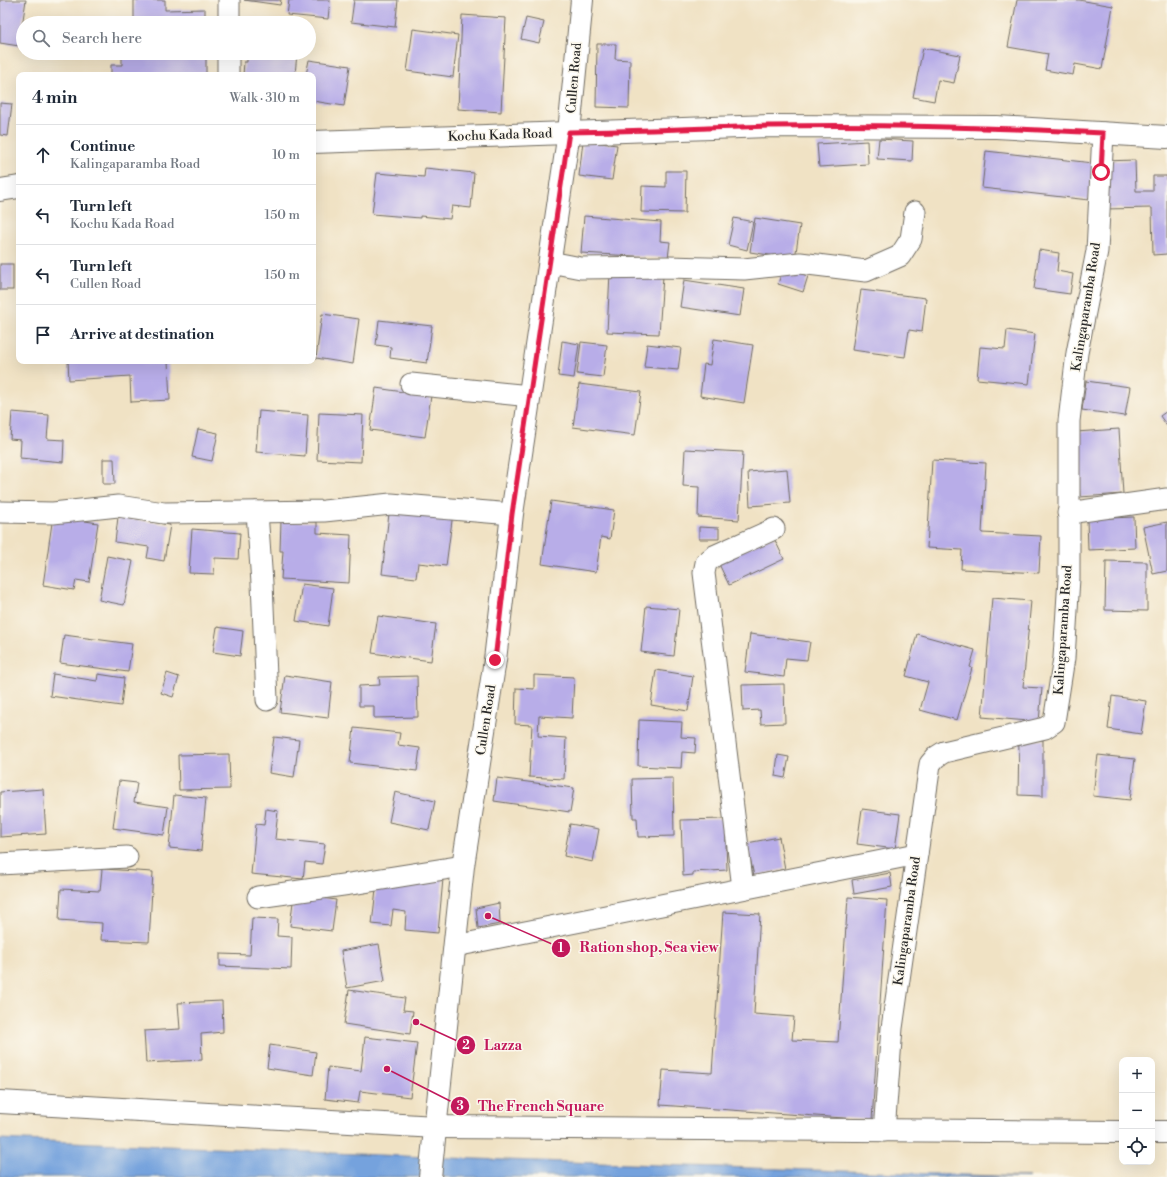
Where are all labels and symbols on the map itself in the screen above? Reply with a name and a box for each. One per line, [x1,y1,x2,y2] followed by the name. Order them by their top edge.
[563,41,585,114] street label: Cullen Road
[448,125,553,145] street label: Kochu Kada Road
[1092,163,1110,181] route start
[1068,241,1104,373] street label: Kalingaparamba Road
[1050,564,1076,696] street label: Kalingaparamba Road
[486,651,504,669] route end
[473,683,500,756] street label: Cullen Road
[890,855,924,987] street label: Kalingaparamba Road
[551,935,726,961] callout: Ration shop, Sea view
[580,939,719,957] text: Ration shop, Sea view
[558,941,564,956] text: 1
[456,1032,530,1058] callout: Lazza
[484,1037,522,1055] text: Lazza
[462,1038,470,1053] text: 2
[450,1093,612,1119] callout: The French Square
[478,1098,605,1116] text: The French Square
[456,1099,464,1114] text: 3

